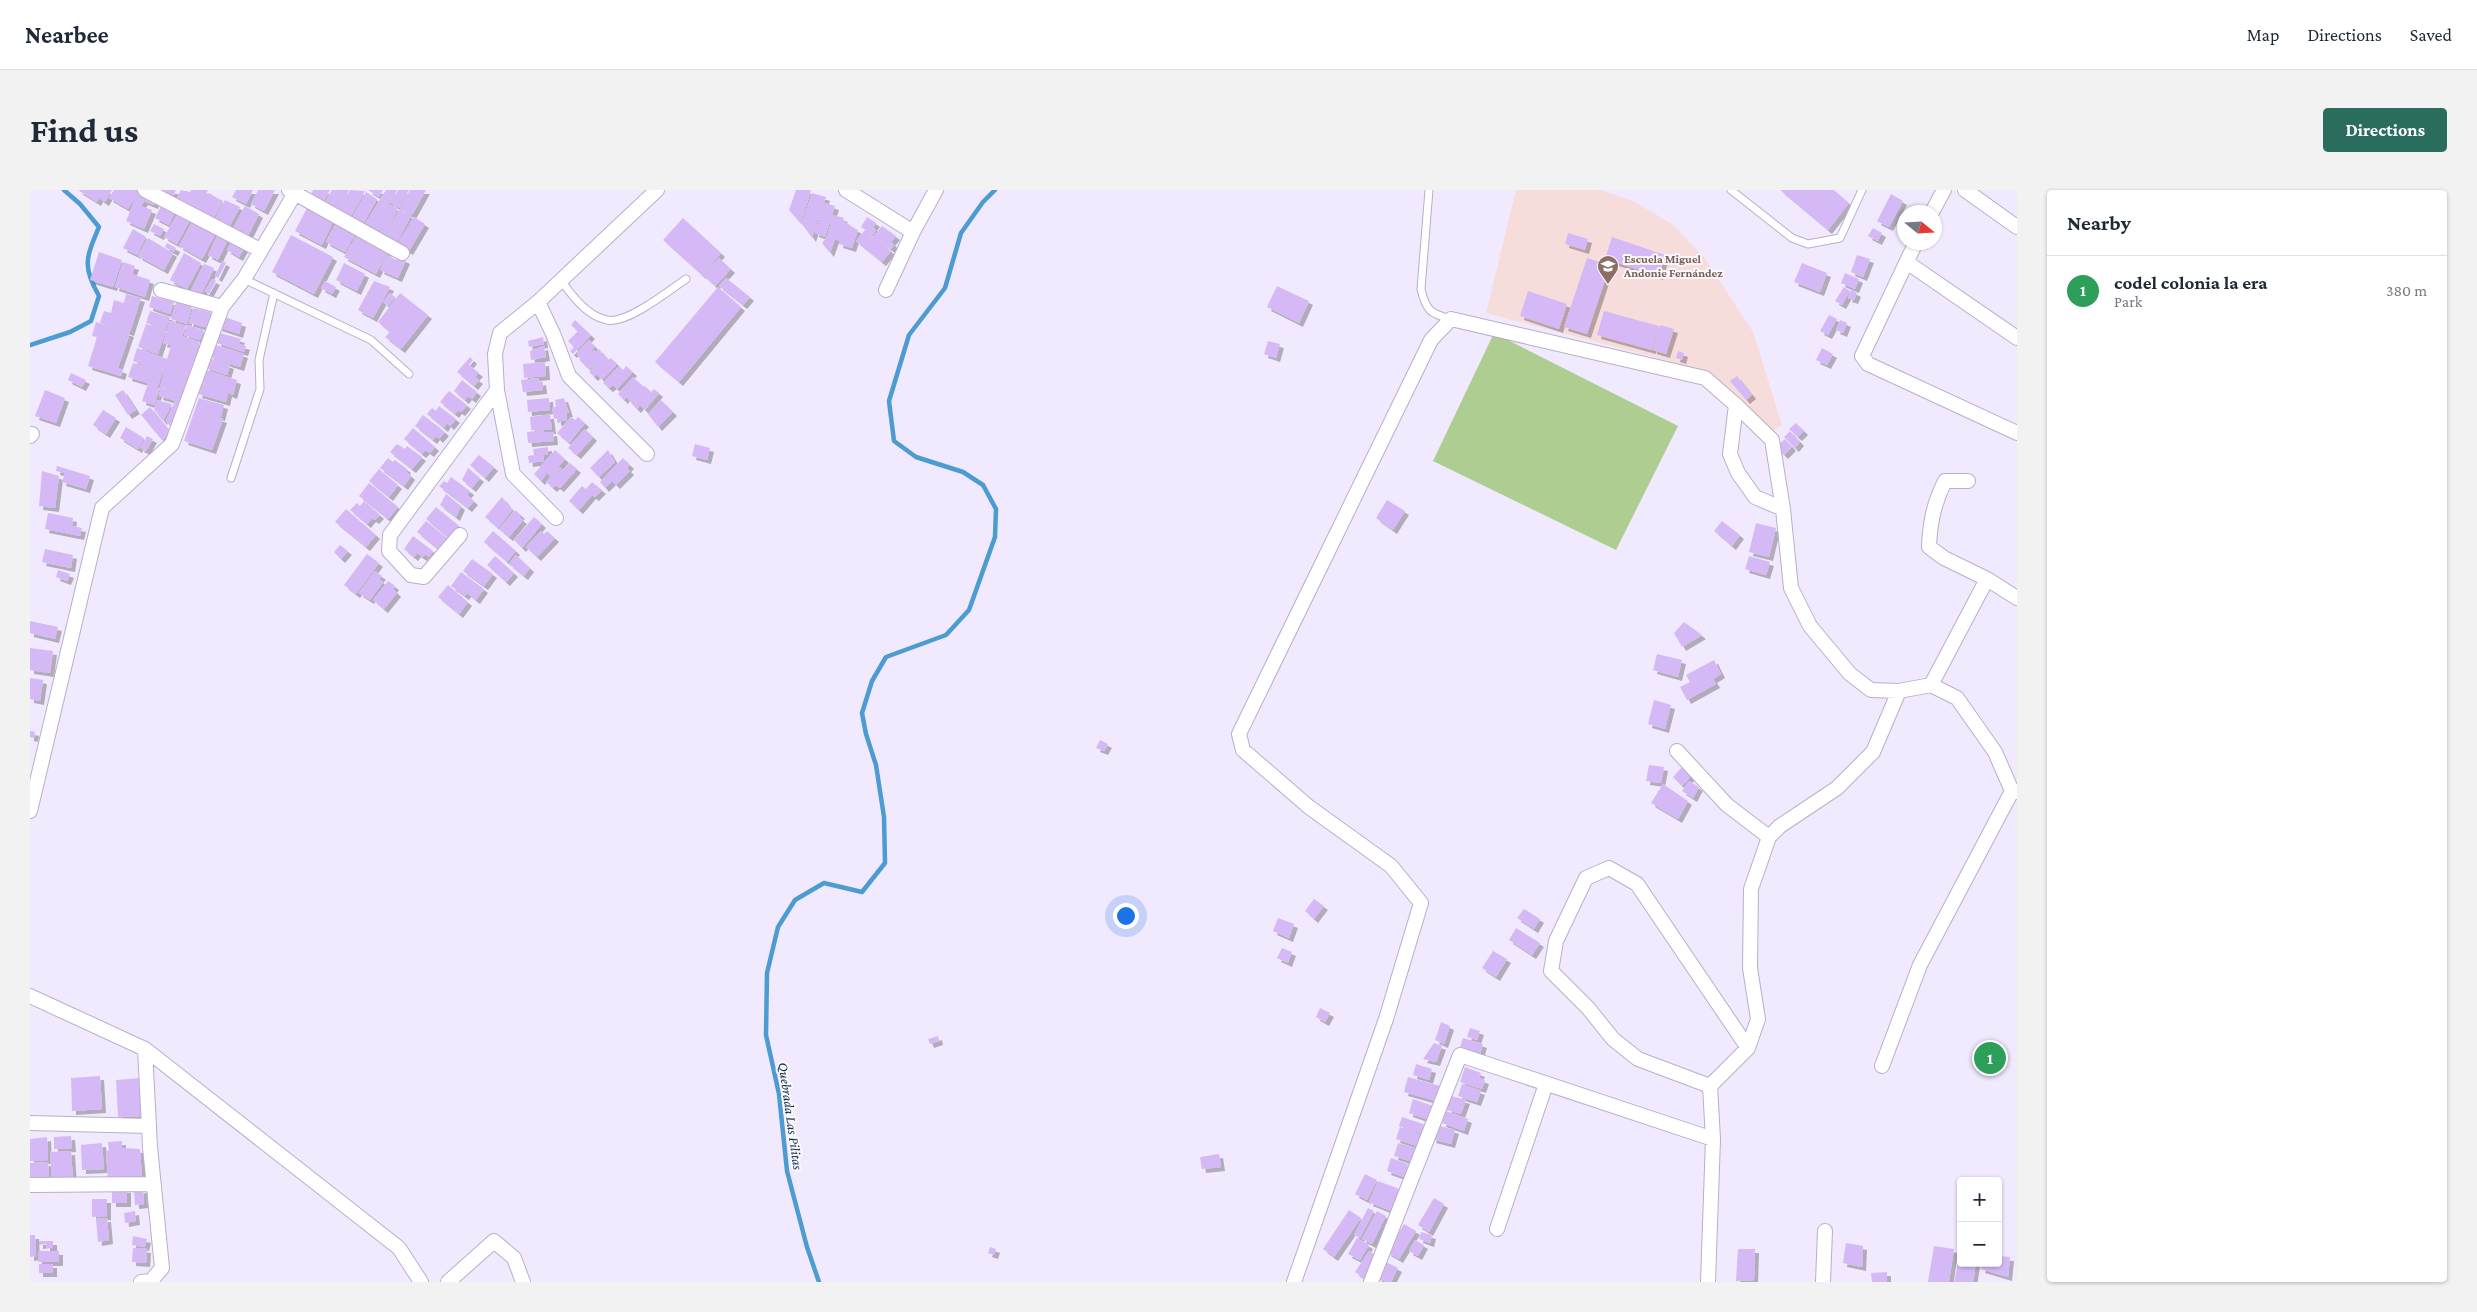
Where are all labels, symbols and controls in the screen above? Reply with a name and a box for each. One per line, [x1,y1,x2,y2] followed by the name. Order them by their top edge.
[25,21,109,48] text: Nearbee
[2247,25,2279,45] text: Map
[2307,25,2382,45] text: Directions
[2410,25,2452,45] text: Saved
[2323,108,2447,152] button: Directions
[30,111,138,150] text: Find us
[1897,205,1942,250] north arrow
[2067,211,2131,235] text: Nearby
[1623,252,1723,280] place label: Escuela Miguel Andonie Fernández
[1596,254,1620,285] school or university icon: Escuela Miguel Andonie Fernández
[2114,272,2268,293] text: codel colonia la era
[2080,282,2086,299] text: 1
[2386,282,2427,299] text: 380 m
[2114,293,2142,310] text: Park
[1113,903,1139,929] your location
[1974,1039,2006,1077] pin: 1
[776,1061,807,1171] water label: Quebrada Las Pilitas
[1957,1177,2002,1267] map controls
[1957,1177,2002,1222] button: +
[1957,1222,2002,1267] button: −

